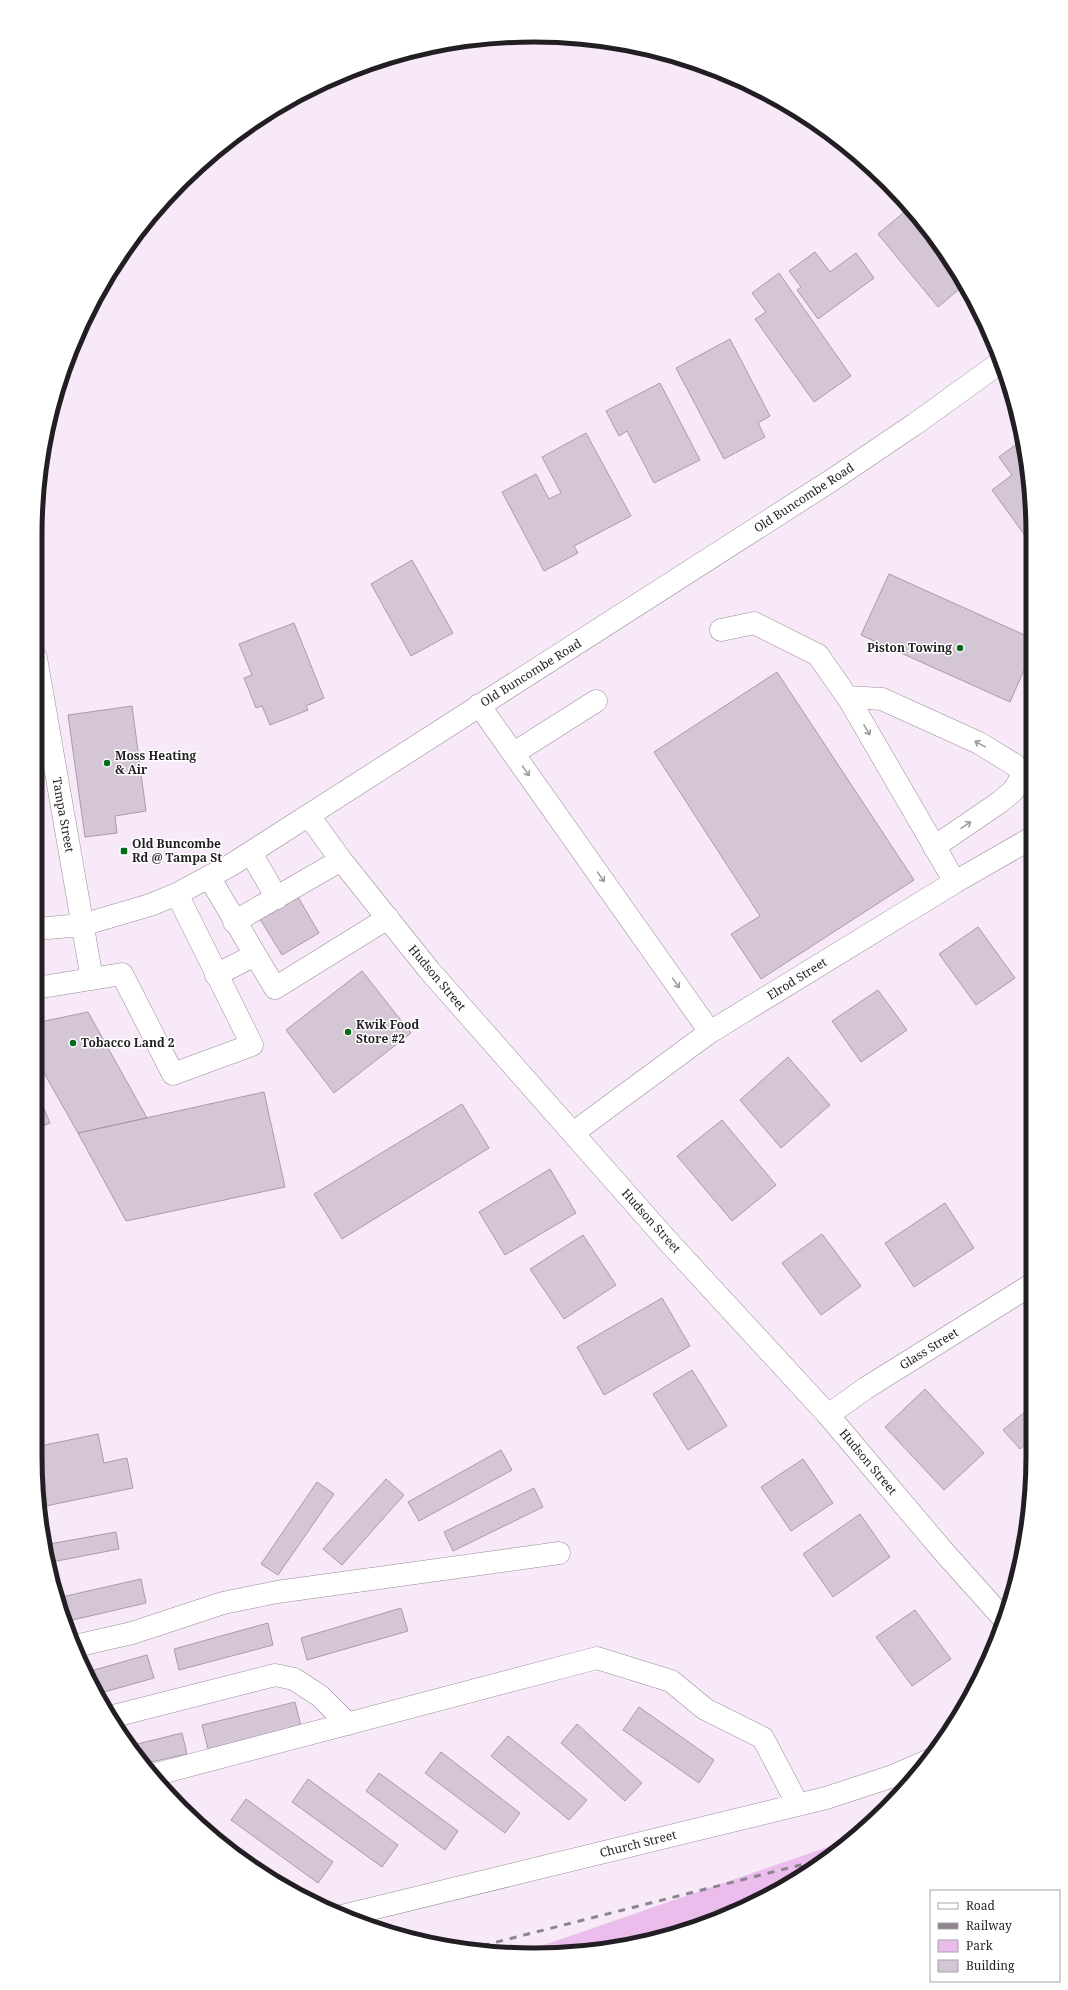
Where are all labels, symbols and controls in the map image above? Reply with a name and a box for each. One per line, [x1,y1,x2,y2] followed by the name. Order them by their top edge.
[750,458,858,536] street label: Old Buncombe Road
[477,634,585,711] street label: Old Buncombe Road
[867,639,952,656] place label: Piston Towing
[955,643,965,653] marker: Piston Towing
[863,724,871,736] one-way arrow
[974,739,986,747] one-way arrow
[115,747,196,778] place label: Moss Heating & Air
[102,758,112,768] marker: Moss Heating & Air
[522,765,530,776] one-way arrow
[49,776,78,854] street label: Tampa Street
[960,821,971,829] one-way arrow
[132,835,222,866] place label: Old Buncombe Rd @ Tampa St
[119,846,129,856] marker: Old Buncombe Rd @ Tampa St
[597,871,605,882] one-way arrow
[405,941,470,1014] street label: Hudson Street
[764,953,830,1004] street label: Elrod Street
[672,978,680,989] one-way arrow
[356,1016,419,1047] place label: Kwik Food Store #2
[343,1027,353,1037] marker: Kwik Food Store #2
[81,1034,175,1051] place label: Tobacco Land 2
[68,1038,78,1048] marker: Tobacco Land 2
[618,1185,685,1257] street label: Hudson Street
[896,1324,961,1373] street label: Glass Street
[836,1425,901,1498] street label: Hudson Street
[598,1826,678,1861] street label: Church Street
[930,1890,1060,1982] legend
[966,1897,996,1914] text: Road
[966,1917,1012,1934] text: Railway
[966,1937,994,1954] text: Park
[966,1957,1015,1974] text: Building

